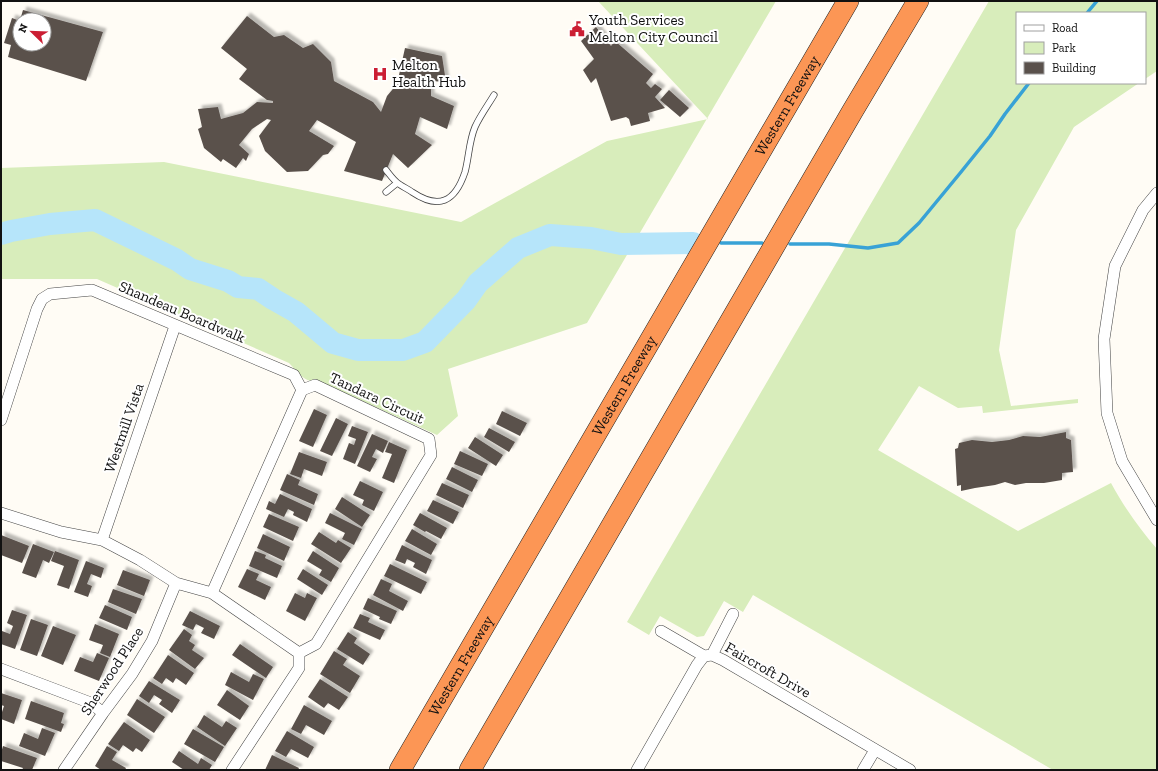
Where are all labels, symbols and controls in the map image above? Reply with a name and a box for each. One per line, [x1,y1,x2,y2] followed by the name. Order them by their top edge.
[588,11,718,46] place label: Youth Services Melton City Council
[12,12,52,52] north arrow
[1016,12,1146,84] legend
[568,20,586,38] public building icon: Youth Services Melton City Council
[16,21,31,35] text: N
[1052,21,1078,35] text: Road
[1052,41,1077,55] text: Park
[751,52,823,159] street label: Western Freeway
[392,56,466,91] place label: Melton Health Hub
[1052,61,1096,75] text: Building
[371,65,389,83] hospital icon: Melton Health Hub
[116,277,248,347] street label: Shandeau Boardwalk
[588,332,660,439] street label: Western Freeway
[327,368,428,428] street label: Tandara Circuit
[100,381,148,475] street label: Westmill Vista
[425,612,497,719] street label: Western Freeway
[77,623,147,719] street label: Sherwood Place
[722,638,814,702] street label: Faircroft Drive

